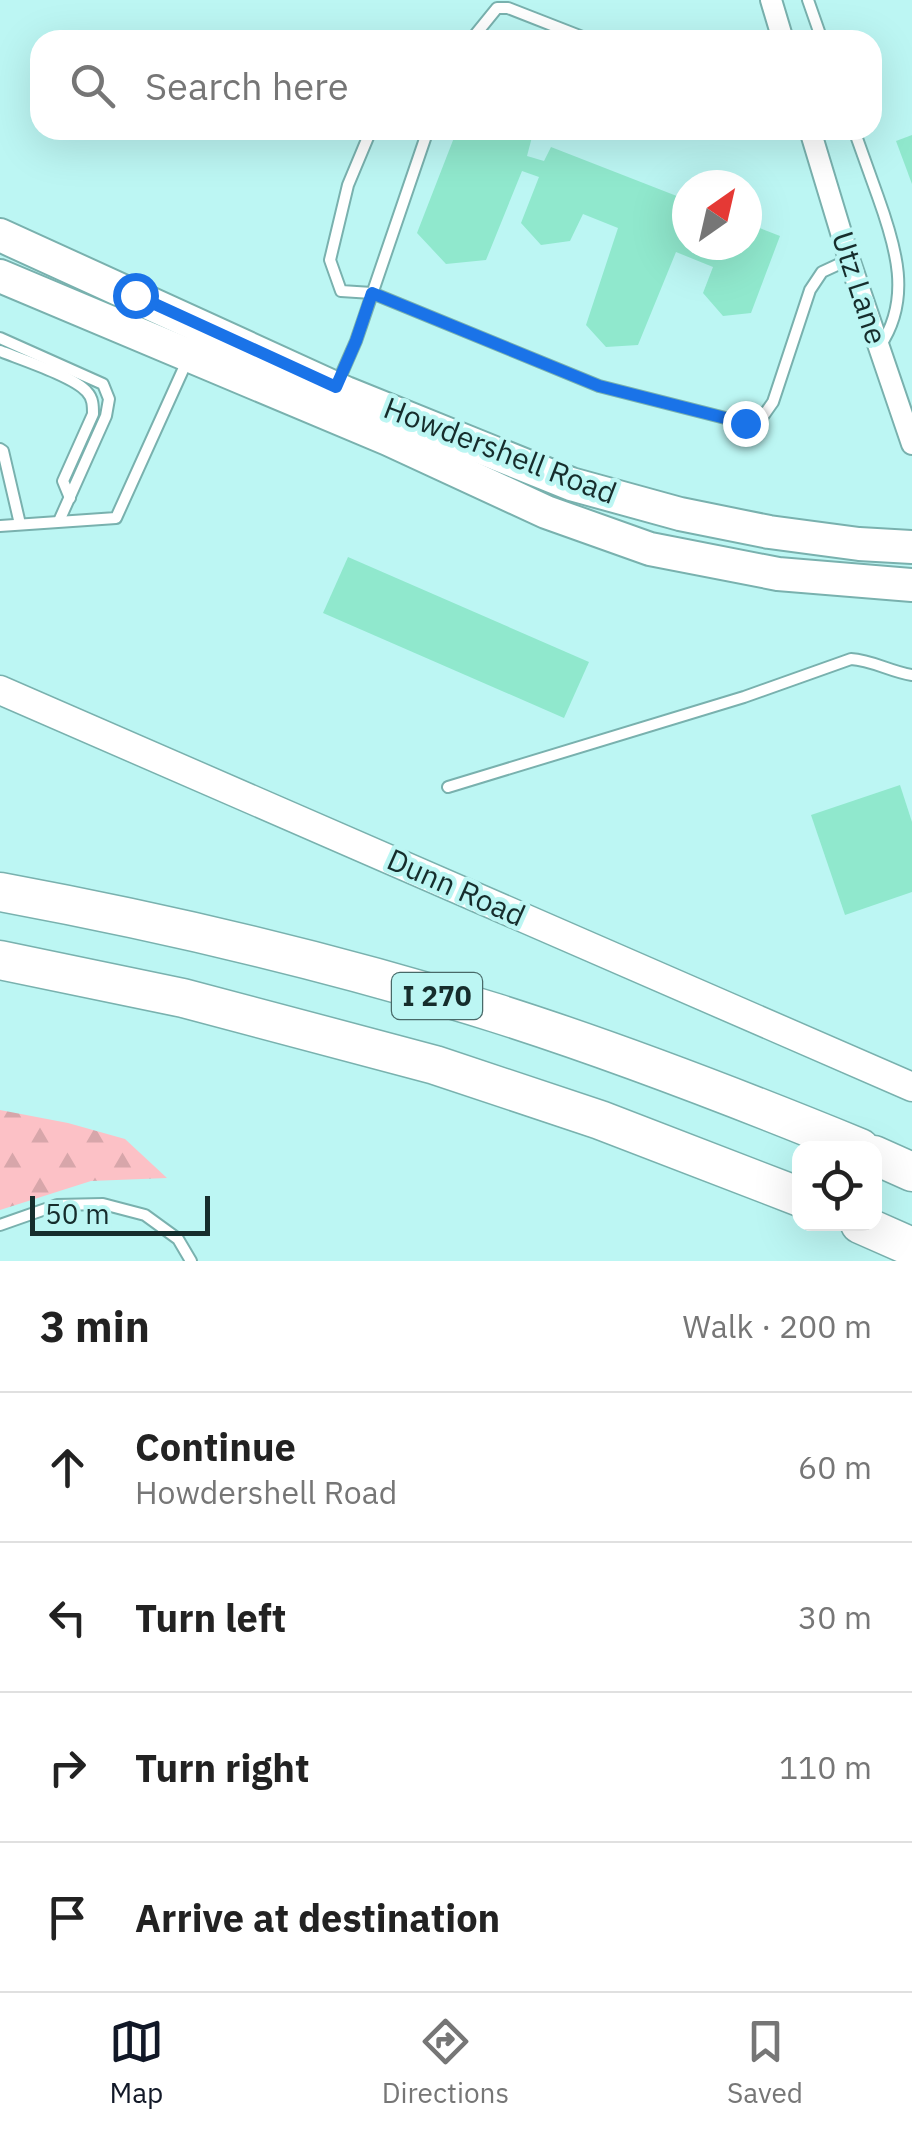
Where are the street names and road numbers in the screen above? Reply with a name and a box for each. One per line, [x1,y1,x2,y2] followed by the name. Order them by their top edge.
[824,226,897,349] street label: Utz Lane
[379,387,622,512] street label: Howdershell Road
[381,839,532,934] street label: Dunn Road
[392,973,482,1019] road number: I 270

